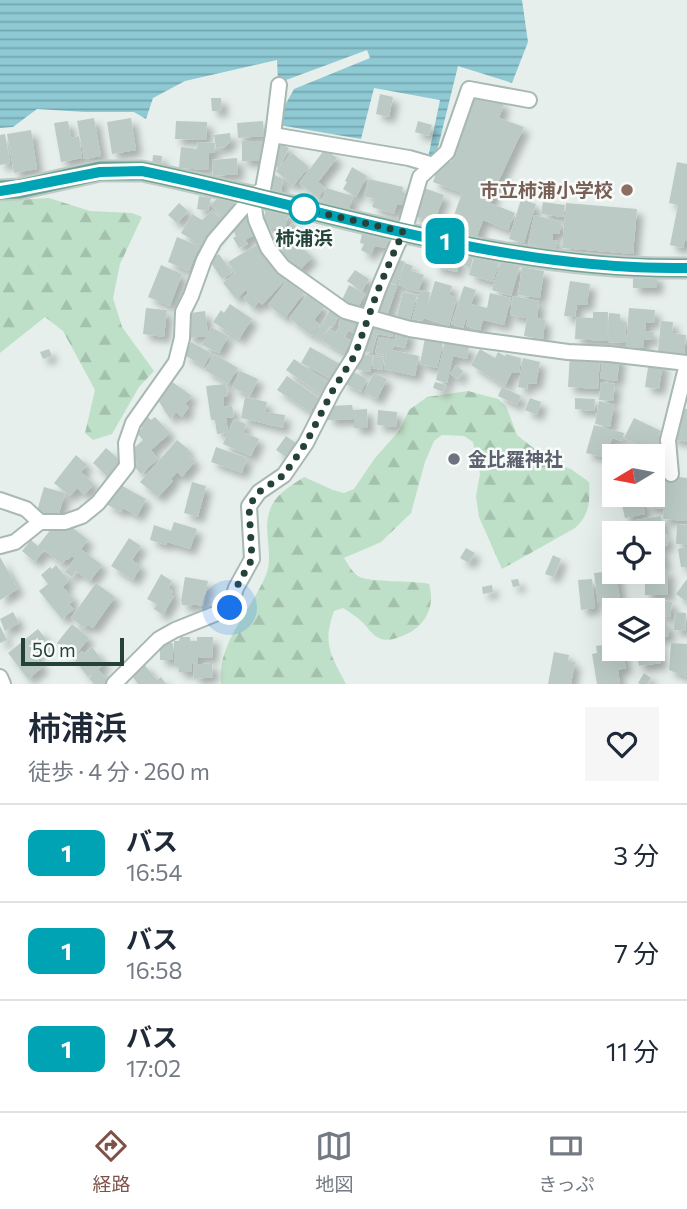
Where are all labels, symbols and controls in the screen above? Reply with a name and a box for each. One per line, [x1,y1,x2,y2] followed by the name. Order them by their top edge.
[480,178,613,201] place label: 市立柿浦小学校
[619,182,635,198] marker: 市立柿浦小学校
[289,194,319,224] marker: 柿浦浜
[422,218,468,264] line badge: 1
[275,226,333,249] place label: 柿浦浜
[440,226,450,255] text: 1
[602,444,665,508] north arrow
[602,444,665,661] map controls
[468,447,563,470] place label: 金比羅神社
[446,451,462,467] marker: 金比羅神社
[602,521,665,584] button: locate
[212,590,247,625] your location
[602,598,665,661] button: layers
[21,635,124,667] scale bar
[32,638,76,661] text: 50 m
[28,706,127,747] text: 柿浦浜
[585,707,659,781] button: heart
[28,757,210,785] text: 徒歩 · 4 分 · 260 m
[126,825,178,856] text: バス
[61,838,72,867] text: 1
[613,839,659,870] text: 3 分
[126,858,182,886] text: 16:54
[126,923,178,954] text: バス
[61,936,72,965] text: 1
[614,937,659,968] text: 7 分
[126,956,182,984] text: 16:58
[126,1021,178,1052] text: バス
[61,1034,72,1063] text: 1
[606,1035,659,1066] text: 11 分
[126,1054,181,1082] text: 17:02
[92,1127,130,1196] tab: 経路
[315,1127,353,1196] tab: 地図
[538,1127,595,1196] tab: きっぷ

